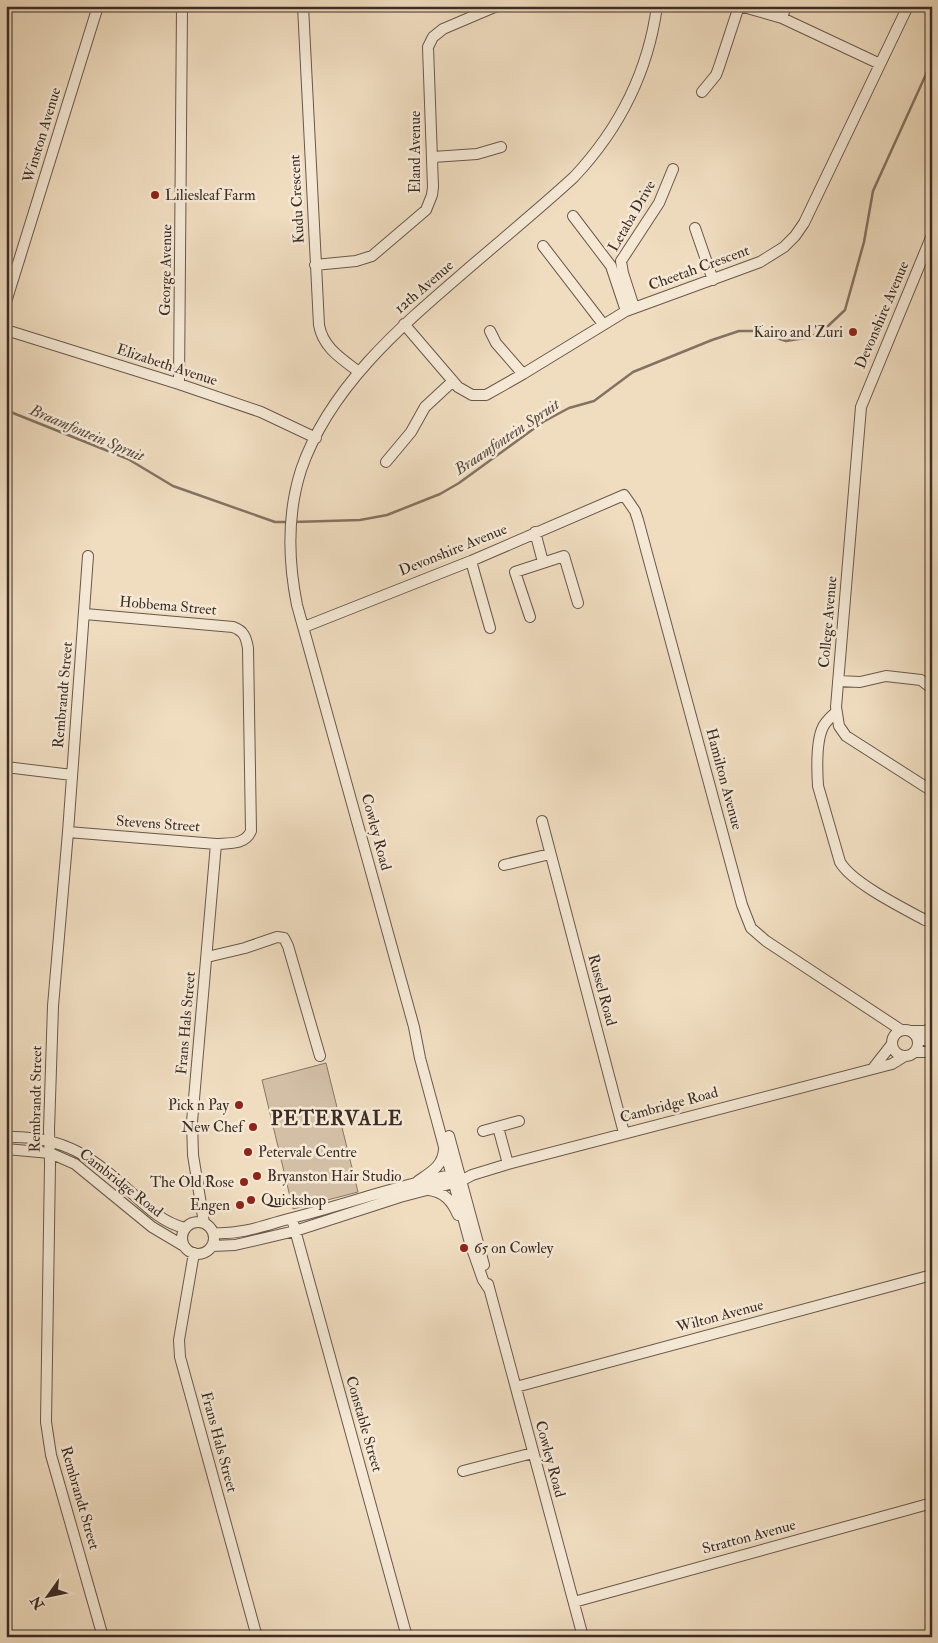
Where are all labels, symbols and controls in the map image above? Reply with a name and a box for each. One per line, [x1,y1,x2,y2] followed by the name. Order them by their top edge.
[18,85,65,186] street label: Winston Avenue
[406,111,425,193] street label: Eland Avenue
[285,154,309,244] street label: Kudu Crescent
[604,177,660,255] street label: Letaba Drive
[165,186,256,205] place label: Liliesleaf Farm
[149,189,161,201] marker: Liliesleaf Farm
[156,224,176,316] street label: George Avenue
[646,241,752,295] street label: Cheetah Crescent
[390,256,458,318] street label: 12th Avenue
[851,258,913,372] street label: Devonshire Avenue
[753,323,843,342] place label: Kairo and Zuri
[847,326,859,338] marker: Kairo and Zuri
[114,340,220,390] street label: Elizabeth Avenue
[450,394,564,480] water label: Braamfontein Spruit
[26,399,149,467] water label: Braamfontein Spruit
[396,520,510,580] street label: Devonshire Avenue
[815,575,841,669] street label: College Avenue
[119,592,217,620] street label: Hobbema Street
[49,641,77,749] street label: Rembrandt Street
[701,726,747,832] street label: Hamilton Avenue
[357,792,395,873] street label: Cowley Road
[115,812,201,836] street label: Stevens Street
[583,952,621,1028] street label: Russel Road
[172,970,200,1075] street label: Frans Hals Street
[26,1045,46,1153] street label: Rembrandt Street
[618,1083,721,1127] street label: Cambridge Road
[168,1096,229,1115] place label: Pick n Pay
[233,1099,245,1111] marker: Pick n Pay
[271,1106,403,1131] district label: PETERVALE
[181,1118,245,1137] place label: New Chef
[247,1121,259,1133] marker: New Chef
[258,1143,357,1162] place label: Petervale Centre
[75,1144,167,1222] street label: Cambridge Road
[242,1146,254,1158] marker: Petervale Centre
[267,1167,402,1186] place label: Bryanston Hair Studio
[251,1170,263,1182] marker: Bryanston Hair Studio
[150,1173,234,1192] place label: The Old Rose
[238,1176,250,1188] marker: The Old Rose
[261,1191,327,1211] place label: Quickshop
[245,1194,257,1206] marker: Quickshop
[190,1196,230,1215] place label: Engen
[234,1199,246,1211] marker: Engen
[474,1239,554,1258] place label: 65 on Cowley
[458,1242,470,1254] marker: 65 on Cowley
[673,1295,766,1337] street label: Wilton Avenue
[341,1374,387,1474] street label: Constable Street
[196,1390,242,1495] street label: Frans Hals Street
[531,1419,569,1500] street label: Cowley Road
[56,1444,104,1552] street label: Rembrandt Street
[700,1515,798,1559] street label: Stratton Avenue
[22,1570,72,1620] north arrow
[27,1593,49,1614] text: N

